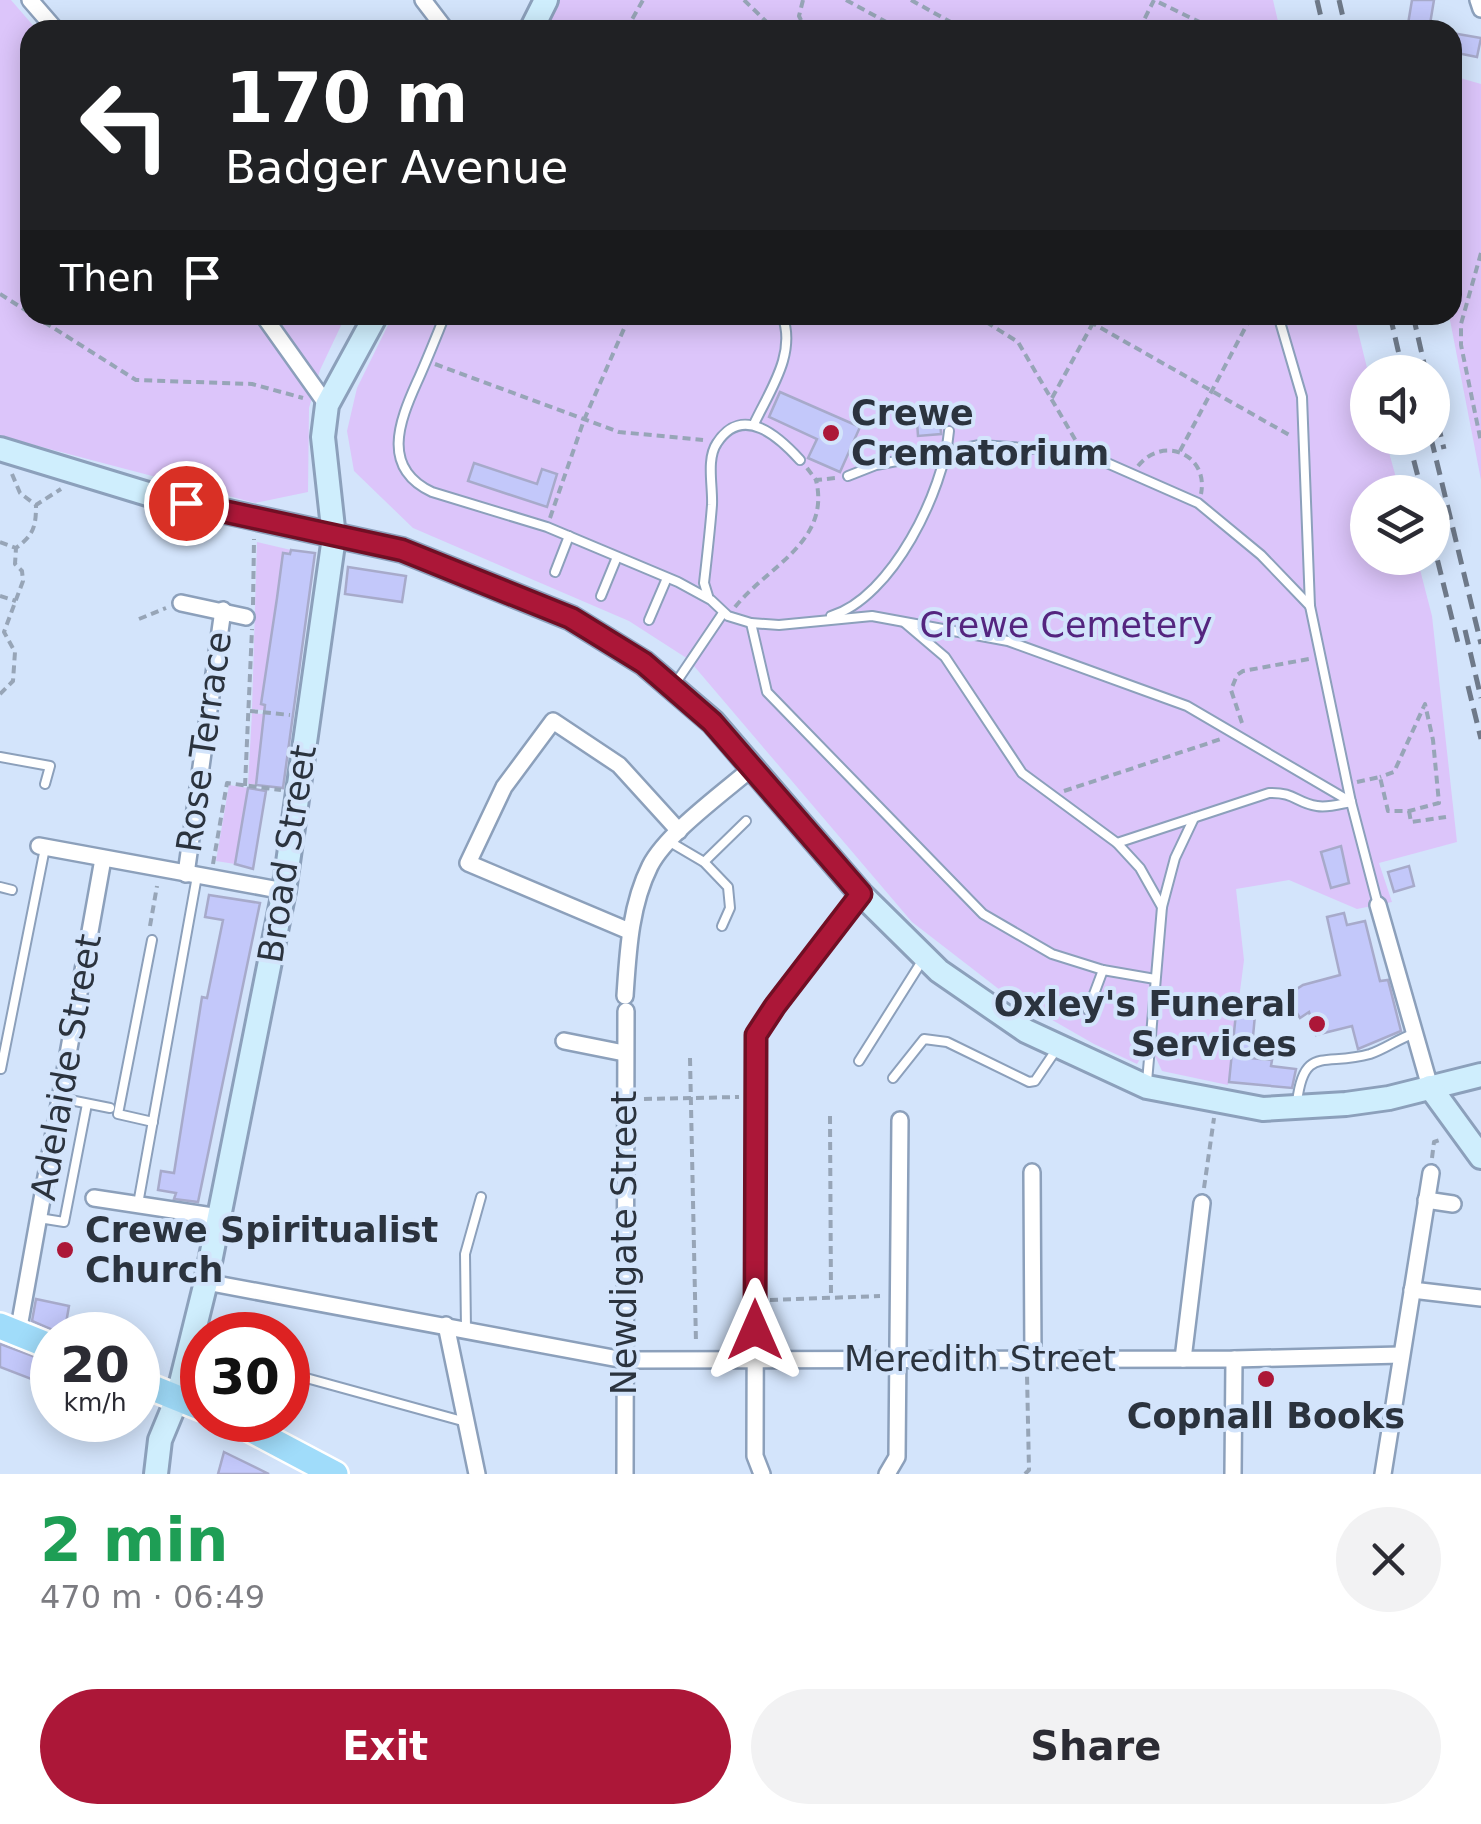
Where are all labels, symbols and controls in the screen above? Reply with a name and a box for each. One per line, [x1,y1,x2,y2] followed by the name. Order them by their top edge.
[225,57,468,139] text: 170 m
[60,60,190,190] icon: left
[225,141,568,194] text: Badger Avenue
[175,250,230,305] icon: arrive
[60,256,155,300] text: Then
[1350,355,1450,575] map controls
[1350,355,1450,455] button: sound
[851,393,1109,473] place label: Crewe Crematorium
[820,422,842,444] marker: Crewe Crematorium
[144,461,229,546] pin
[1350,475,1450,575] button: layers
[159,476,214,531] icon: arrive
[920,605,1212,645] park label: Crewe Cemetery
[169,629,239,855] street label: Rose Terrace
[250,742,324,966] street label: Broad Street
[23,931,109,1203] street label: Adelaide Street
[994,984,1297,1064] place label: Oxley's Funeral Services
[1306,1013,1328,1035] marker: Oxley's Funeral Services
[604,1091,644,1395] street label: Newdigate Street
[85,1210,438,1290] place label: Crewe Spiritualist Church
[54,1239,76,1261] marker: Crewe Spiritualist Church
[703,1278,807,1382] position arrow
[180,1312,310,1442] speed limit sign: 30
[60,1336,130,1394] text: 20
[844,1339,1116,1379] street label: Meredith Street
[1255,1368,1277,1390] marker: Copnall Books
[63,1388,127,1417] text: km/h
[1127,1396,1405,1436] place label: Copnall Books
[40,1505,228,1575] text: 2 min
[1336,1507,1441,1612] button: close
[40,1578,265,1616] text: 470 m · 06:49
[40,1689,731,1804] button: Exit
[751,1689,1441,1804] button: Share

